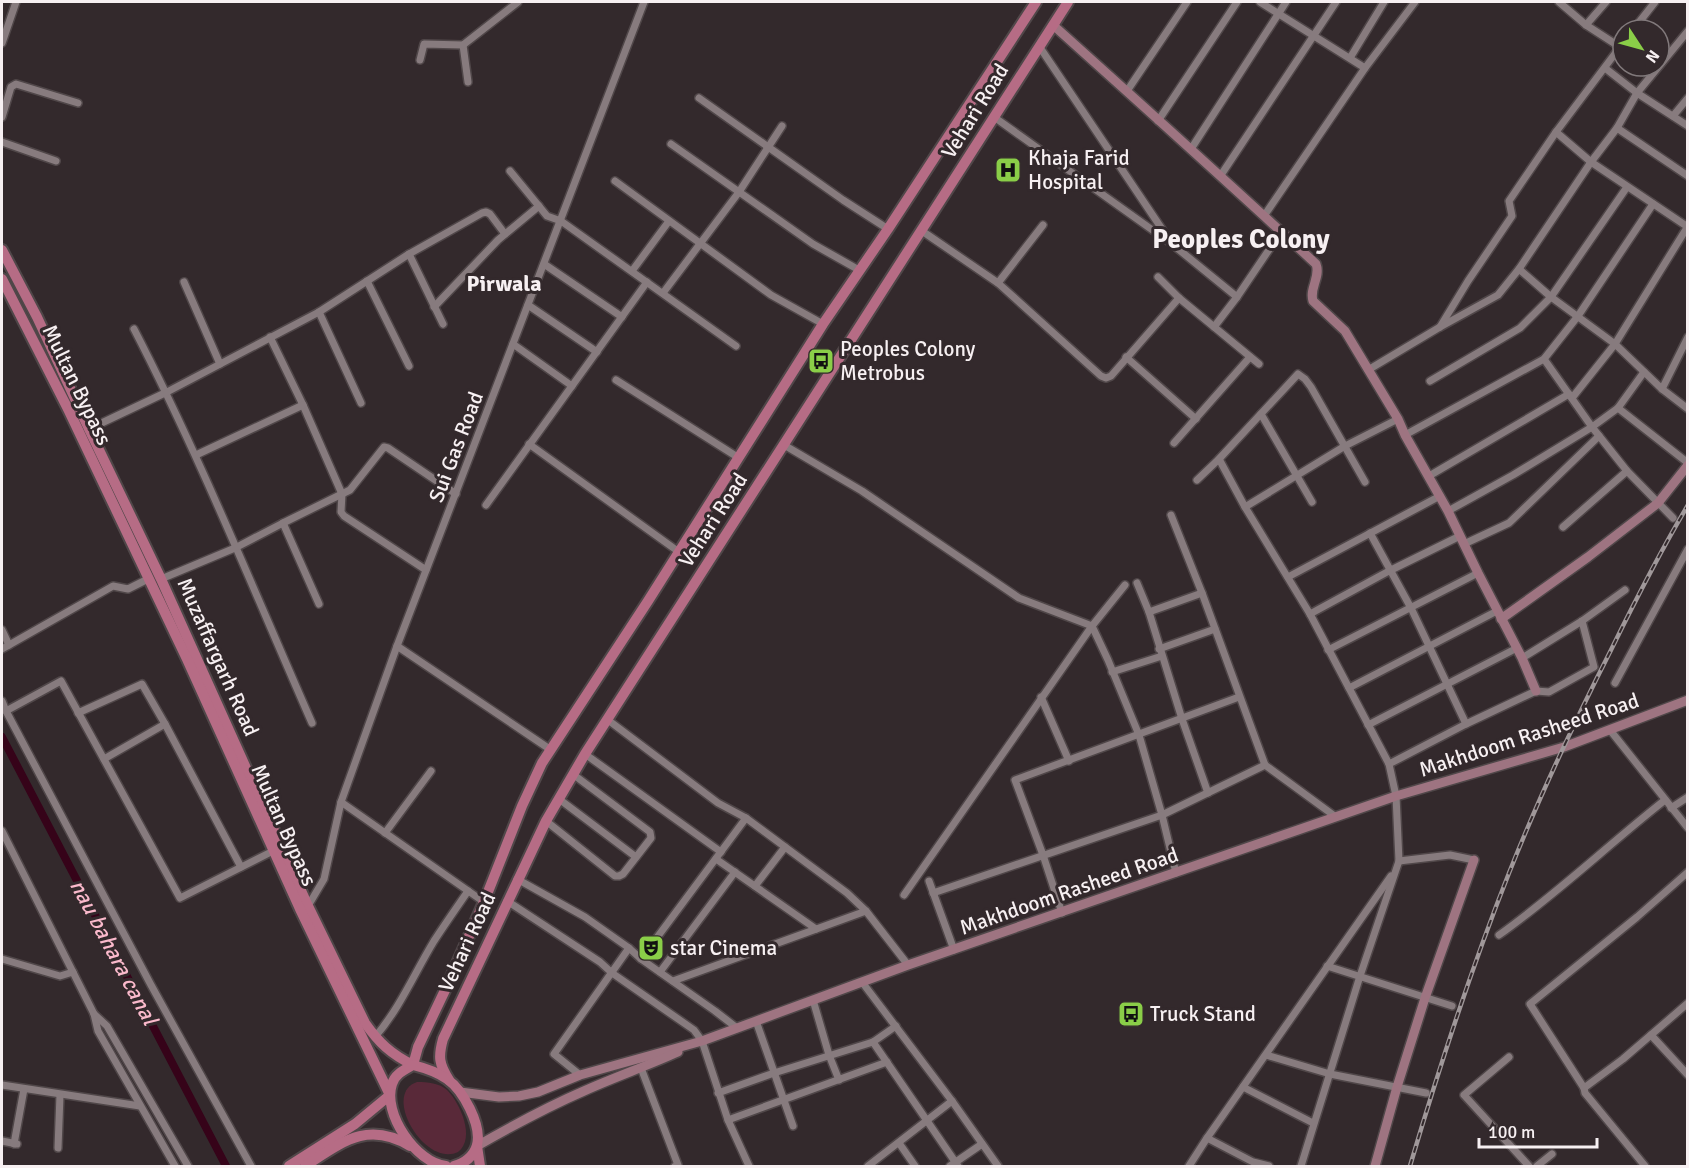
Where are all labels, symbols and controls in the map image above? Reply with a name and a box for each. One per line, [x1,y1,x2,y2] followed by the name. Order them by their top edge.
[1611,18,1671,78] north arrow
[1641,46,1664,67] text: N
[936,59,1014,163] street label: Vehari Road
[1028,145,1130,195] place label: Khaja Farid Hospital
[993,155,1023,185] hospital icon: Khaja Farid Hospital
[1152,223,1330,256] district label: Peoples Colony
[467,270,541,297] district label: Pirwala
[37,321,117,449] street label: Multan Bypass
[840,336,976,386] place label: Peoples Colony Metrobus
[806,346,836,376] bus stop icon: Peoples Colony Metrobus
[423,388,489,506] street label: Sui Gas Road
[673,468,753,572] street label: Vehari Road
[171,574,265,740] street label: Muzaffargarh Road
[1416,687,1642,783] street label: Makhdoom Rasheed Road
[246,760,322,890] street label: Multan Bypass
[956,841,1182,941] street label: Makhdoom Rasheed Road
[64,875,164,1031] water label: nau bahara canal
[433,888,501,996] street label: Vehari Road
[636,933,666,963] theatre icon: star Cinema
[670,935,777,961] place label: star Cinema
[1116,999,1146,1029] bus stop icon: Truck Stand
[1150,1001,1256,1027] place label: Truck Stand
[1479,1111,1598,1149] scale bar
[1488,1121,1535,1143] text: 100 m

